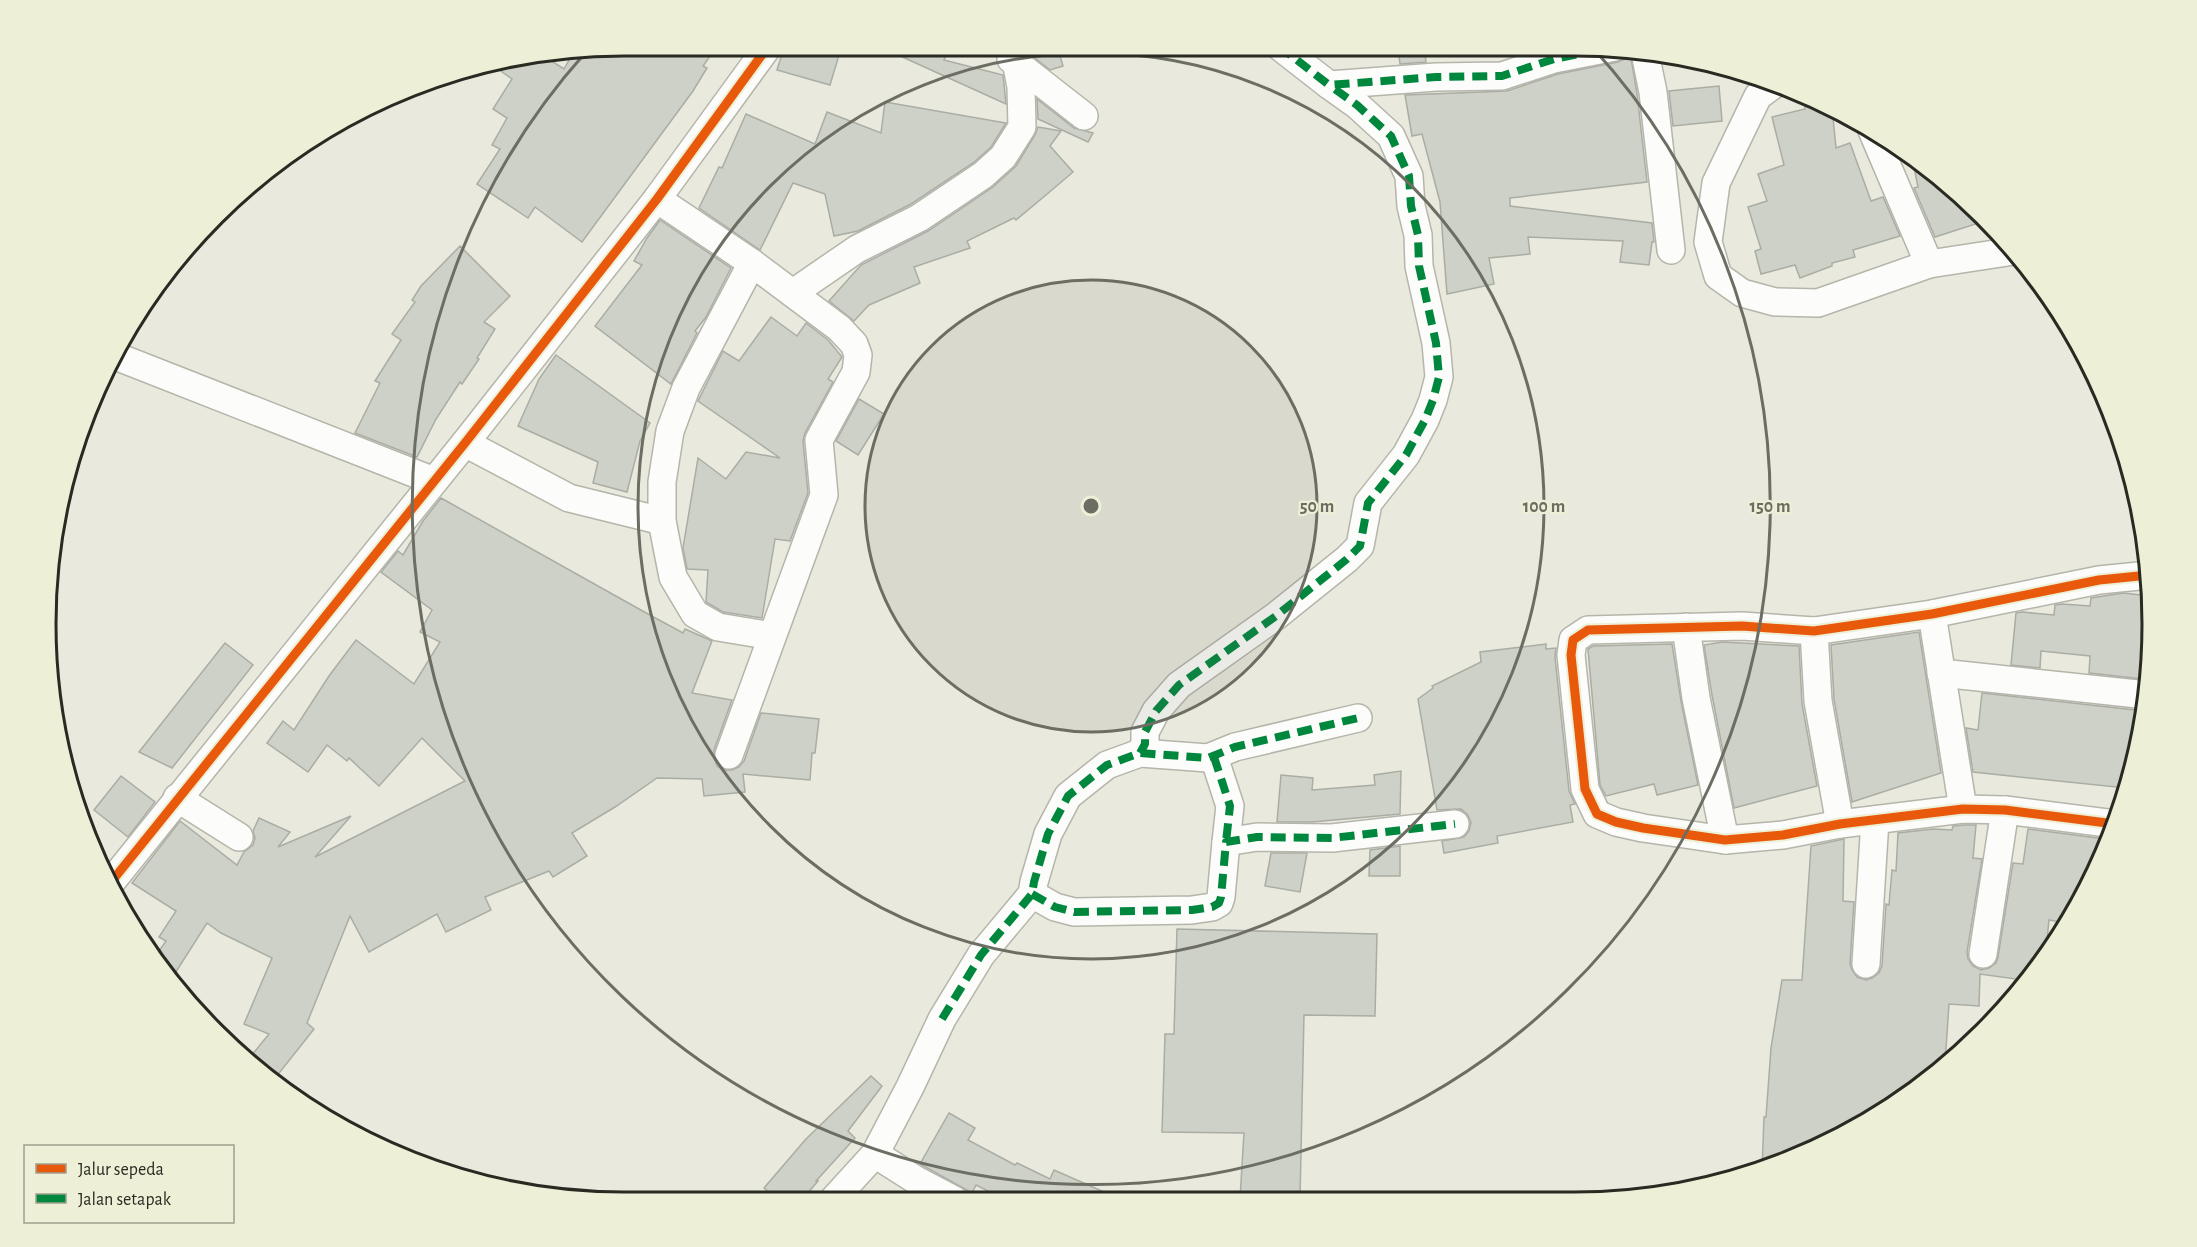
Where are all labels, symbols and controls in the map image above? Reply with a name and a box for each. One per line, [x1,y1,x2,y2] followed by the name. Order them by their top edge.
[1081,496,1101,516] centre of rings
[1300,498,1334,516] text: 50 m
[1523,498,1565,516] text: 100 m
[1750,498,1790,516] text: 150 m
[24,1145,234,1223] legend
[78,1161,164,1179] text: Jalur sepeda
[78,1191,172,1209] text: Jalan setapak

